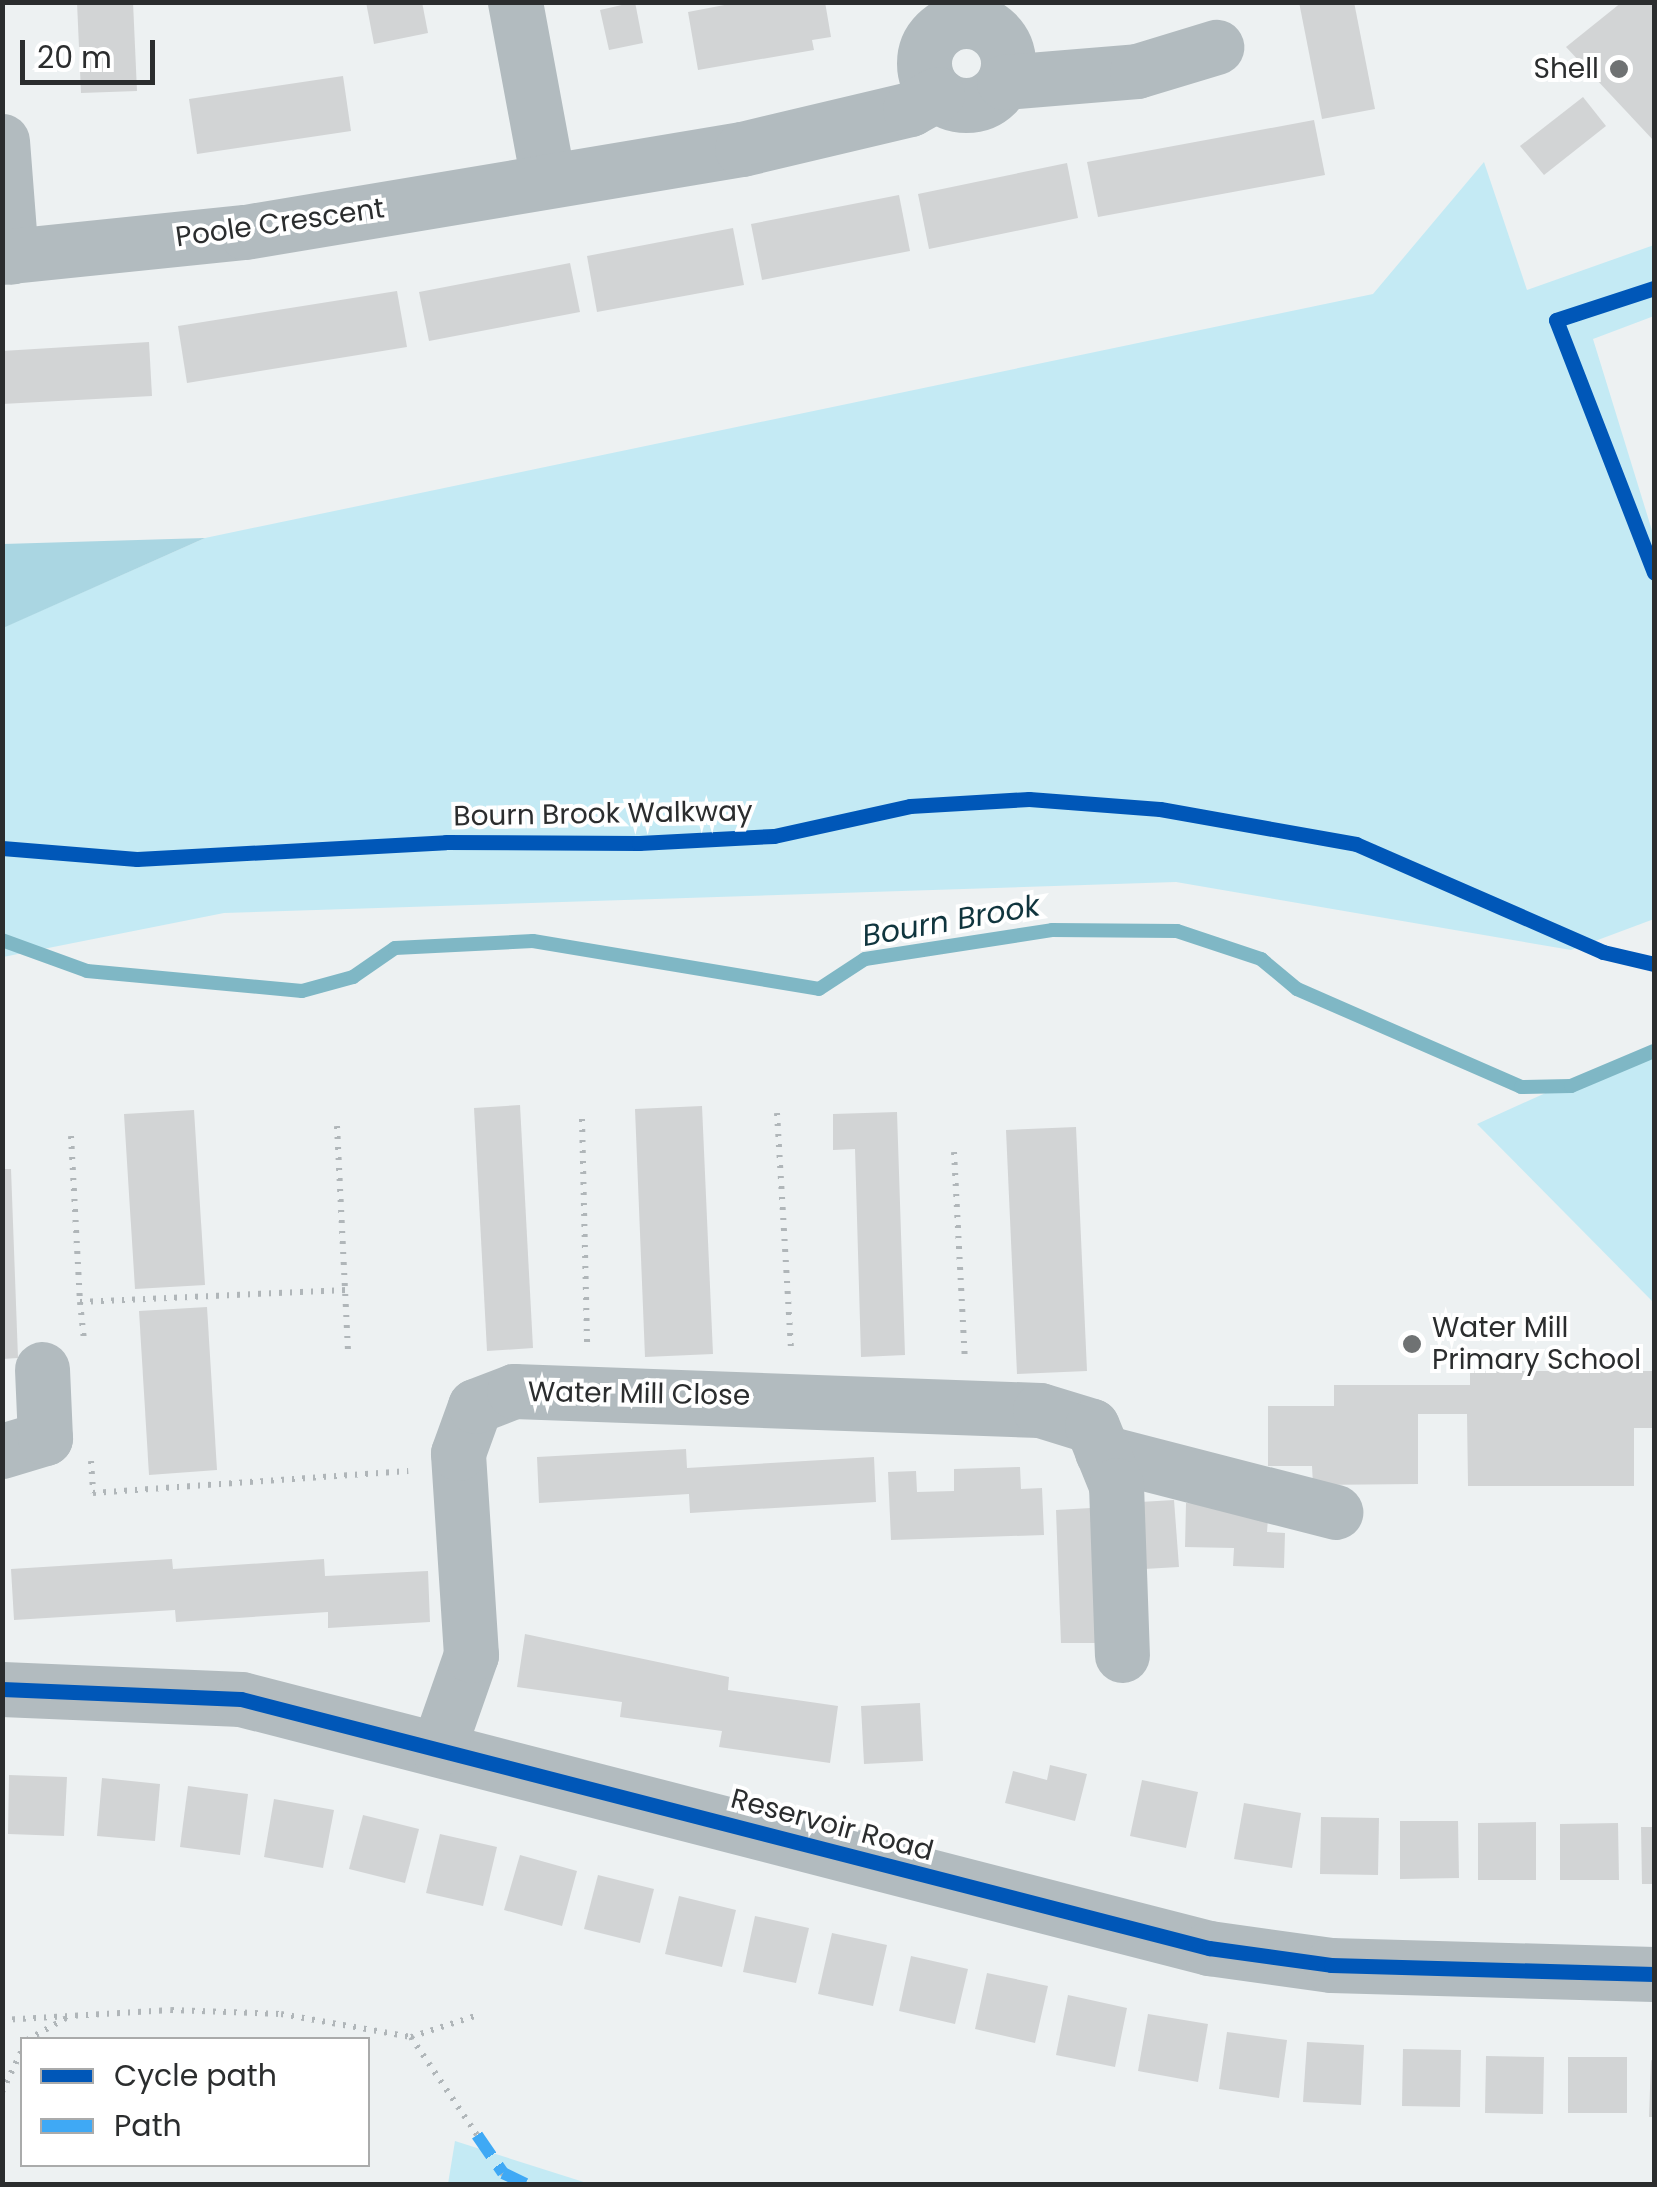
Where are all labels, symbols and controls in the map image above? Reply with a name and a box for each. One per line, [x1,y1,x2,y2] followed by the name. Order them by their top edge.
[25,20,160,82] scale bar
[37,36,112,79] text: 20 m
[1534,52,1599,86] place label: Shell
[1608,58,1630,80] marker: Shell
[174,192,386,254] street label: Poole Crescent
[453,795,753,833] street label: Bourn Brook Walkway
[859,888,1043,954] water label: Bourn Brook
[1432,1311,1641,1377] place label: Water Mill Primary School
[1401,1333,1423,1355] marker: Water Mill Primary School
[528,1375,750,1413] street label: Water Mill Close
[727,1782,937,1868] street label: Reservoir Road
[20,2037,370,2167] legend
[114,2054,277,2097] text: Cycle path
[114,2104,182,2147] text: Path

